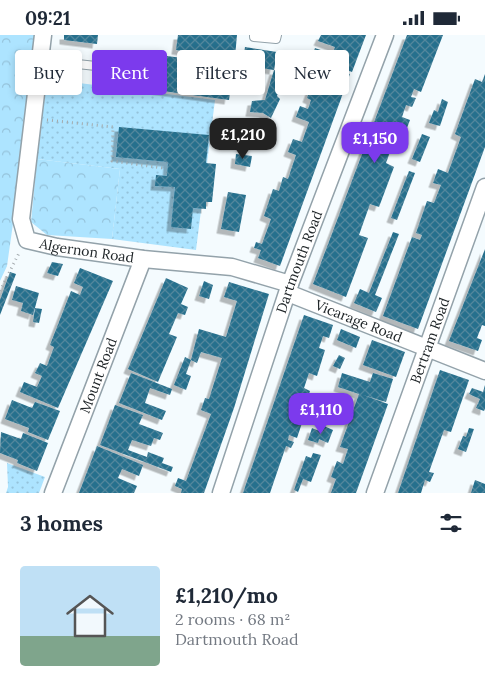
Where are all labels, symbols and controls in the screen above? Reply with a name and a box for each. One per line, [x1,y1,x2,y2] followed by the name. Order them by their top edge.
[25,6,71,30] text: 09:21
[15,50,82,95] chip: Buy
[92,50,167,95] chip: Rent
[177,50,265,95] chip: Filters
[275,50,349,95] chip: New
[202,117,284,160] pin: £1,210
[334,121,416,164] pin: £1,150
[221,124,265,144] text: £1,210
[353,128,397,148] text: £1,150
[272,208,326,316] street label: Dartmouth Road
[37,234,135,267] street label: Algernon Road
[312,295,405,346] street label: Vicarage Road
[406,295,453,386] street label: Bertram Road
[76,335,121,416] street label: Mount Road
[280,393,362,435] pin: £1,110
[300,399,342,419] text: £1,110
[437,509,465,537] icon: filters
[20,510,103,537] text: 3 homes
[175,582,278,609] text: £1,210/mo
[60,586,120,646] icon: home
[175,609,290,629] text: 2 rooms · 68 m²
[175,629,299,649] text: Dartmouth Road

